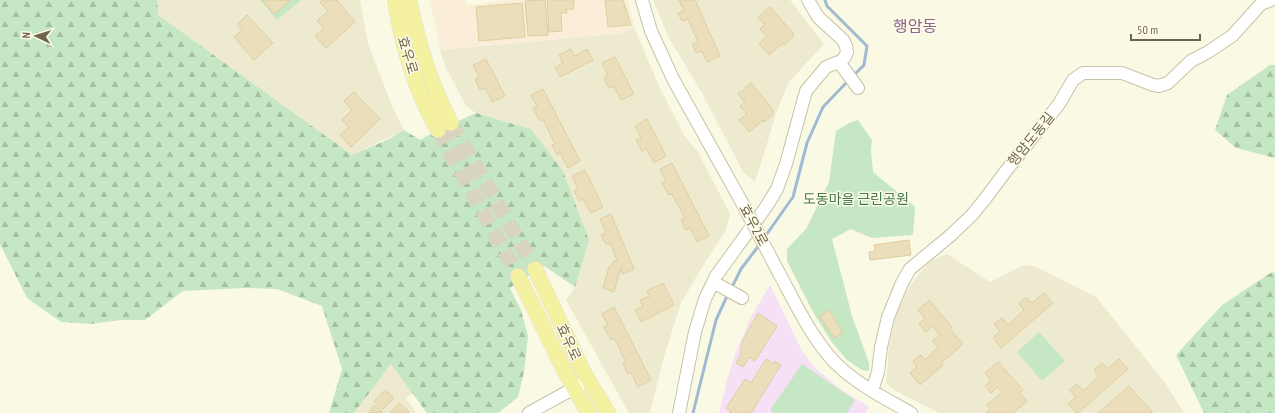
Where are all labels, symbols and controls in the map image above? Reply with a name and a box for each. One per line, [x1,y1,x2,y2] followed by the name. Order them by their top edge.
[16,16,56,56] north arrow
[893,16,937,36] district label: 행암동
[1131,16,1200,42] scale bar
[1137,22,1158,37] text: 50 m
[19,32,33,39] text: N
[394,34,422,76] street label: 효우로
[1004,108,1058,170] street label: 행암도동길
[803,190,909,208] park label: 도동마을 근린공원
[736,201,773,249] street label: 효우2로
[553,321,585,363] street label: 효우로

